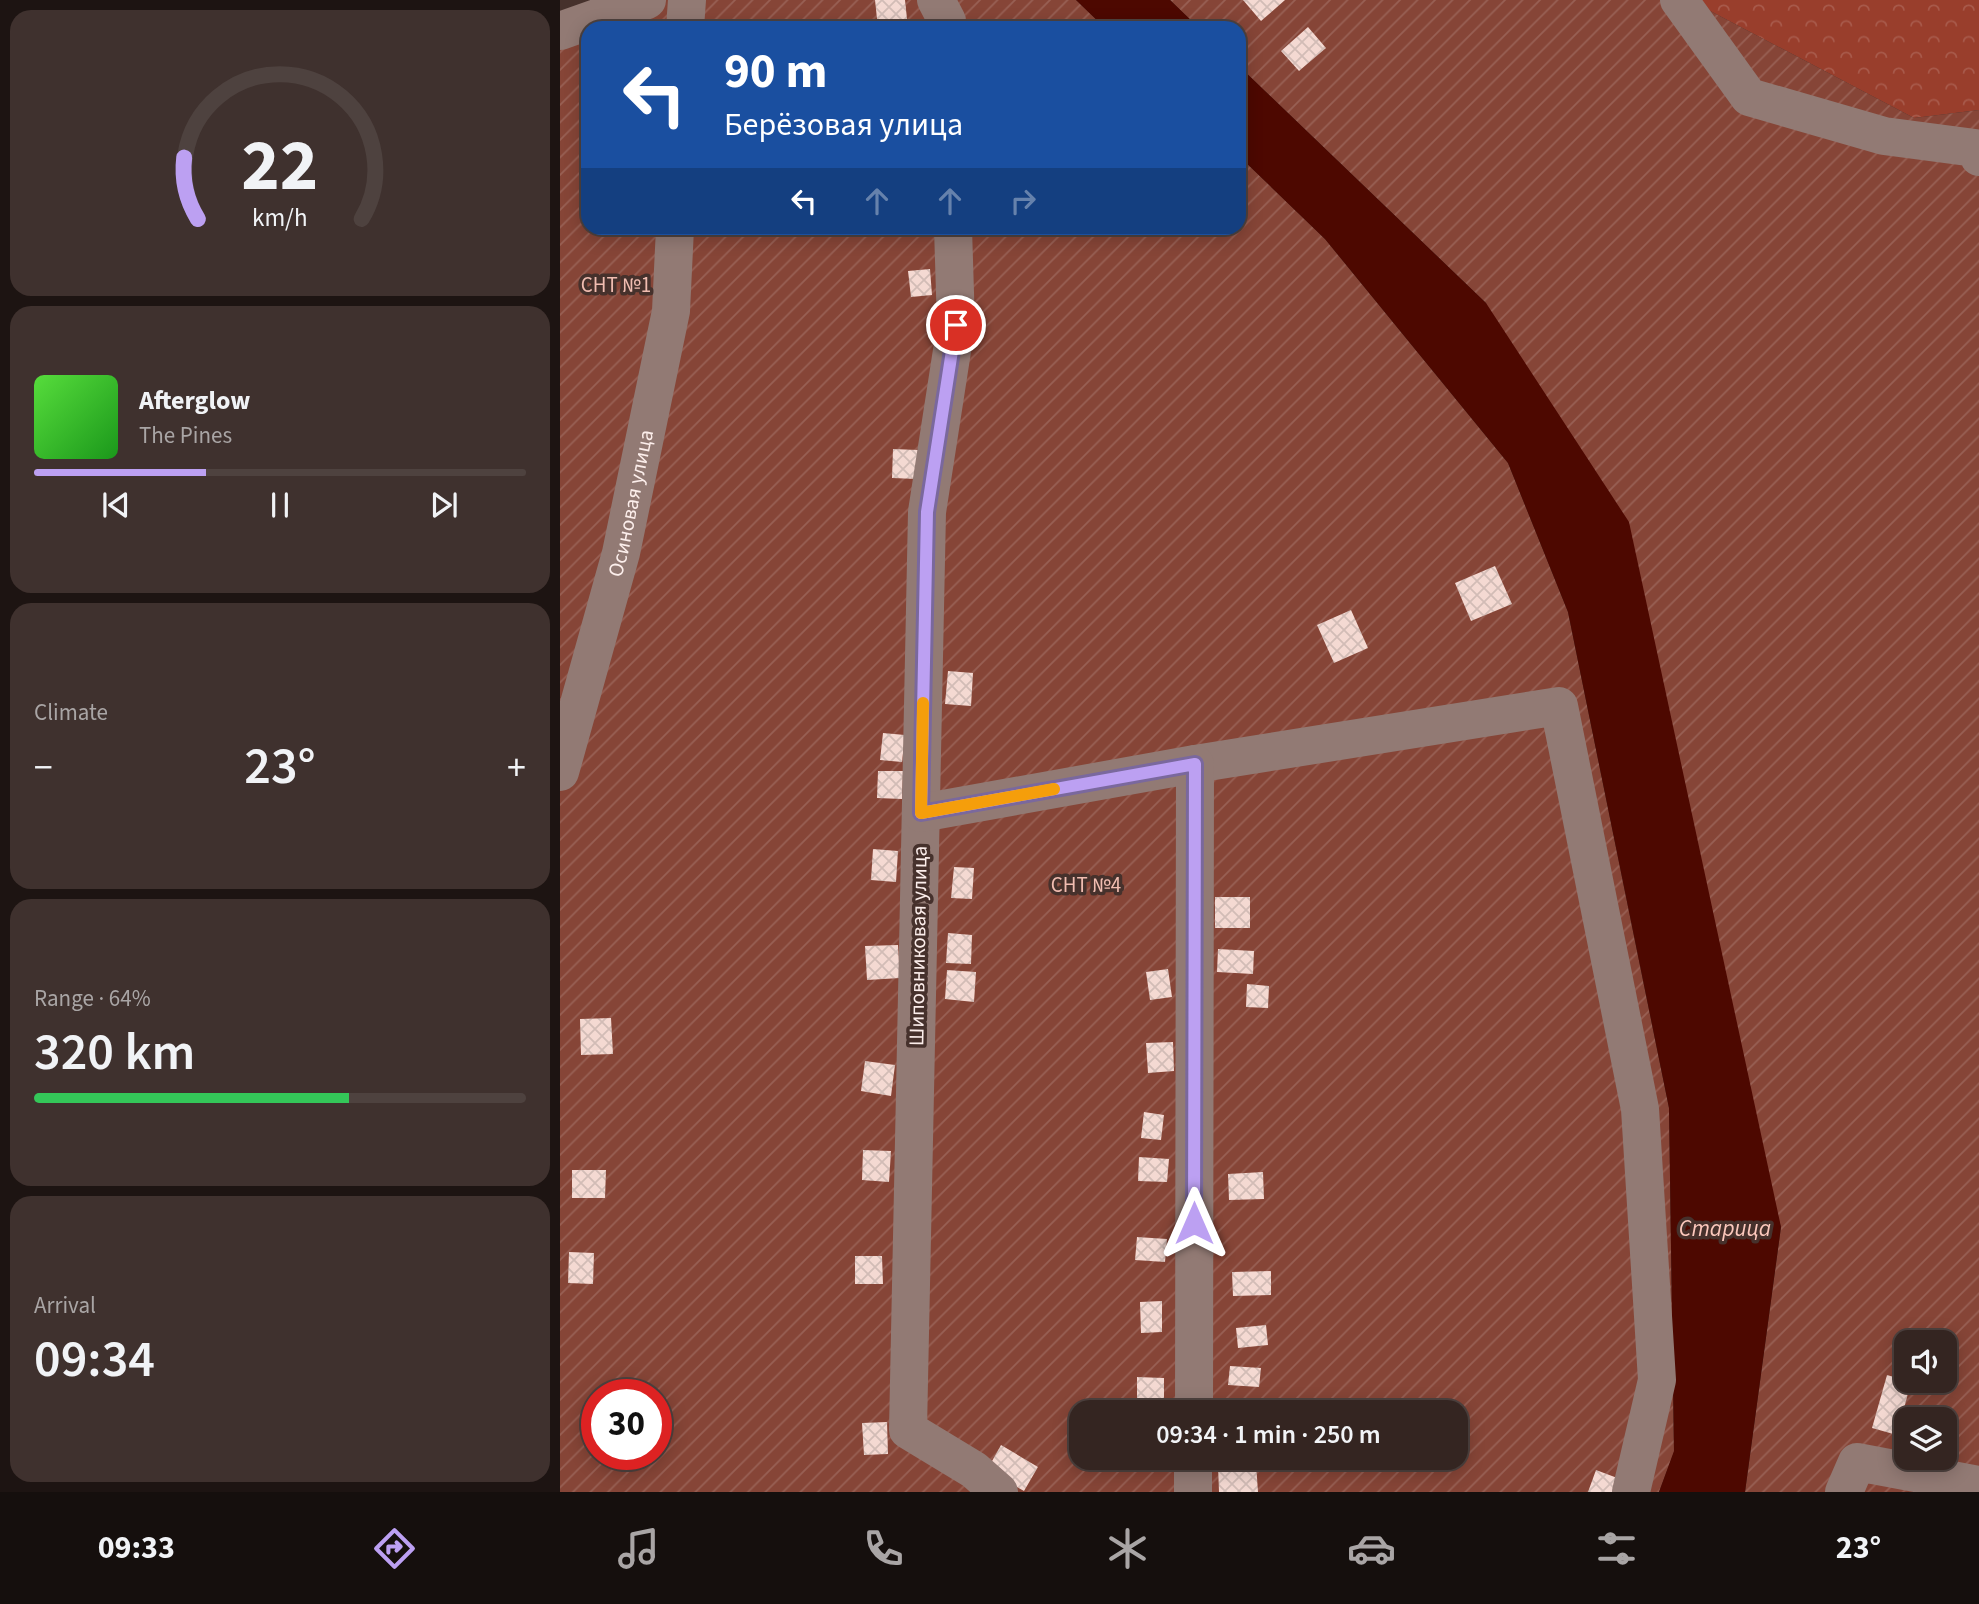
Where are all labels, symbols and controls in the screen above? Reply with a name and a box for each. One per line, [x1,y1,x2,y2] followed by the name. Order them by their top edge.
[724,37,828,107] text: 90 m
[609,49,700,140] icon: left
[724,102,963,148] text: Берёзовая улица
[242,115,318,219] text: 22
[785,182,823,220] icon: left
[858,182,896,220] icon: ahead
[931,182,969,220] icon: ahead
[1004,182,1042,220] icon: right
[252,200,308,236] text: km/h
[581,270,651,300] park label: СНТ №1
[926,295,986,355] pin
[937,306,975,344] icon: arrive
[139,382,250,419] text: Afterglow
[139,419,232,452] text: The Pines
[600,427,661,580] street label: Осиновая улица
[97,486,135,524] icon: previous
[261,486,299,524] icon: pause
[425,486,463,524] icon: next
[34,696,108,729] text: Climate
[244,730,316,804] text: 23°
[34,741,53,795] text: −
[507,741,526,795] text: +
[901,846,935,1046] street label: Шиповниковая улица
[1051,870,1121,900] park label: СНТ №4
[34,982,151,1015] text: Range · 64%
[34,1016,195,1090] text: 320 km
[1157,1186,1231,1260] position arrow
[1679,1212,1771,1245] water label: Старица
[34,1289,96,1322] text: Arrival
[34,1323,155,1397] text: 09:34
[1894,1330,1957,1470] map controls
[1894,1330,1957,1393] button: sound
[581,1379,672,1470] speed limit sign: 30
[1894,1407,1957,1470] button: layers
[1156,1416,1381,1453] text: 09:34 · 1 min · 250 m
[370,1524,419,1573] icon: directions
[614,1524,663,1573] icon: music
[859,1524,908,1573] icon: phone
[1103,1524,1152,1573] icon: climate
[1347,1524,1396,1573] icon: car
[1592,1524,1641,1573] icon: filters
[98,1525,175,1571] text: 09:33
[1836,1525,1881,1571] text: 23°

